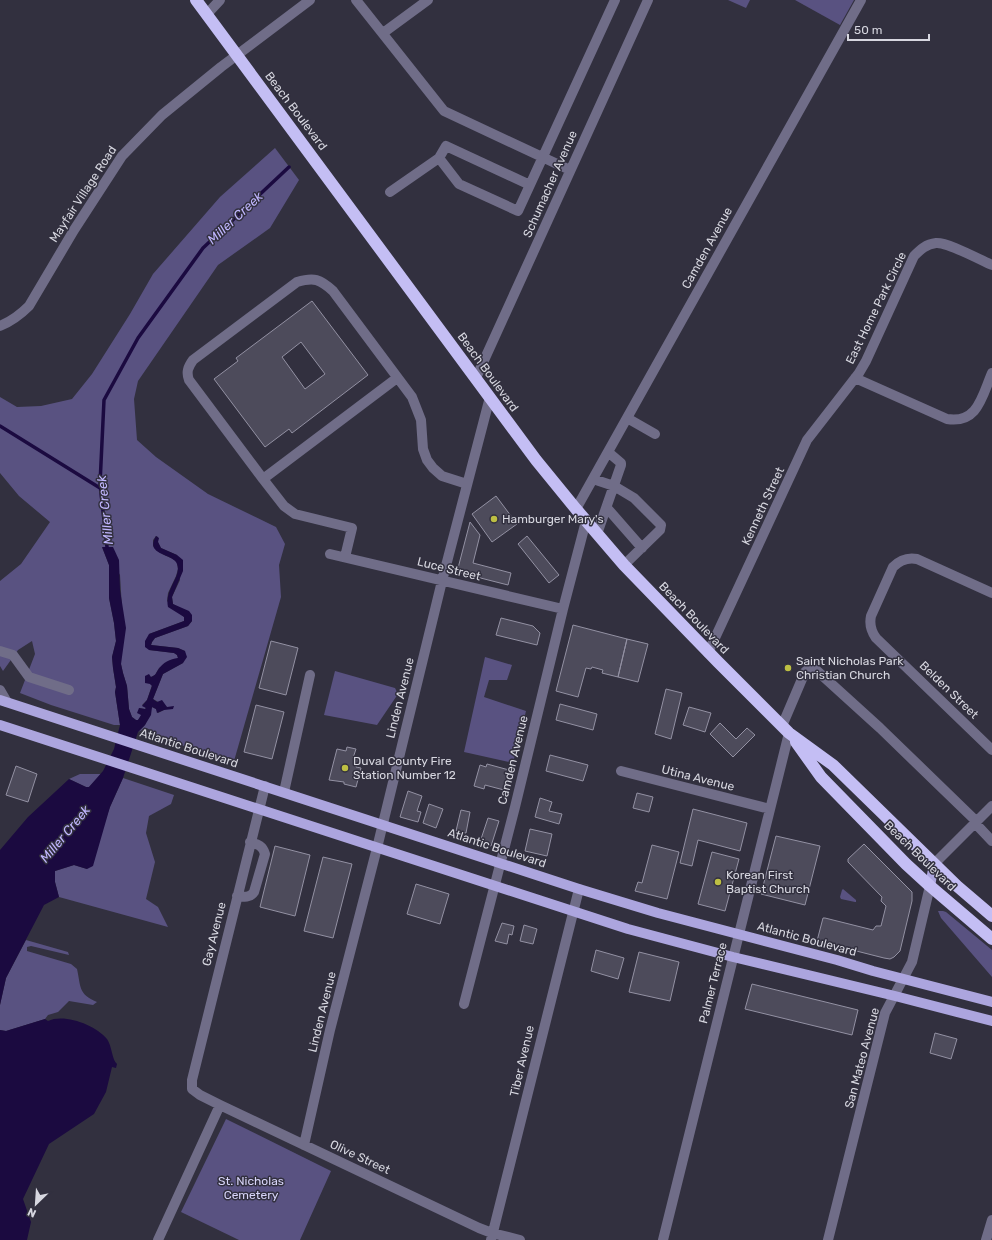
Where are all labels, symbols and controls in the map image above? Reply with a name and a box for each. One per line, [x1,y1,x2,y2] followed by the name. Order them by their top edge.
[848,16,929,42] scale bar
[854,23,882,37] text: 50 m
[262,69,330,153] street label: Beach Boulevard
[520,128,580,240] street label: Schumacher Avenue
[47,143,119,245] street label: Mayfair Village Road
[204,189,266,247] water label: Miller Creek
[679,205,735,291] street label: Camden Avenue
[843,249,909,366] street label: East Home Park Circle
[455,330,521,414] street label: Beach Boulevard
[739,465,787,547] street label: Kenneth Street
[94,474,116,545] water label: Miller Creek
[502,512,604,526] place label: Hamburger Mary's
[489,514,499,524] marker: Hamburger Mary's
[416,554,482,584] street label: Luce Street
[656,579,732,657] street label: Beach Boulevard
[796,654,904,682] place label: Saint Nicholas Park Christian Church
[383,656,417,740] street label: Linden Avenue
[917,658,982,722] street label: Belden Street
[783,663,793,673] marker: Saint Nicholas Park Christian Church
[495,714,531,806] street label: Camden Avenue
[138,726,240,770] street label: Atlantic Boulevard
[353,754,456,782] place label: Duval County Fire Station Number 12
[660,762,736,794] street label: Utina Avenue
[340,763,350,773] marker: Duval County Fire Station Number 12
[37,802,93,866] water label: Miller Creek
[881,818,959,894] street label: Beach Boulevard
[446,826,548,870] street label: Atlantic Boulevard
[726,868,810,896] place label: Korean First Baptist Church
[713,877,723,887] marker: Korean First Baptist Church
[199,900,229,968] street label: Gay Avenue
[756,919,858,959] street label: Atlantic Boulevard
[696,941,730,1025] street label: Palmer Terrace
[305,970,339,1054] street label: Linden Avenue
[842,1006,882,1110] street label: San Mateo Avenue
[507,1024,537,1098] street label: Tiber Avenue
[328,1137,393,1177] street label: Olive Street
[218,1174,284,1202] park label: St. Nicholas Cemetery
[16,1184,56,1224] north arrow
[26,1205,38,1220] text: N

